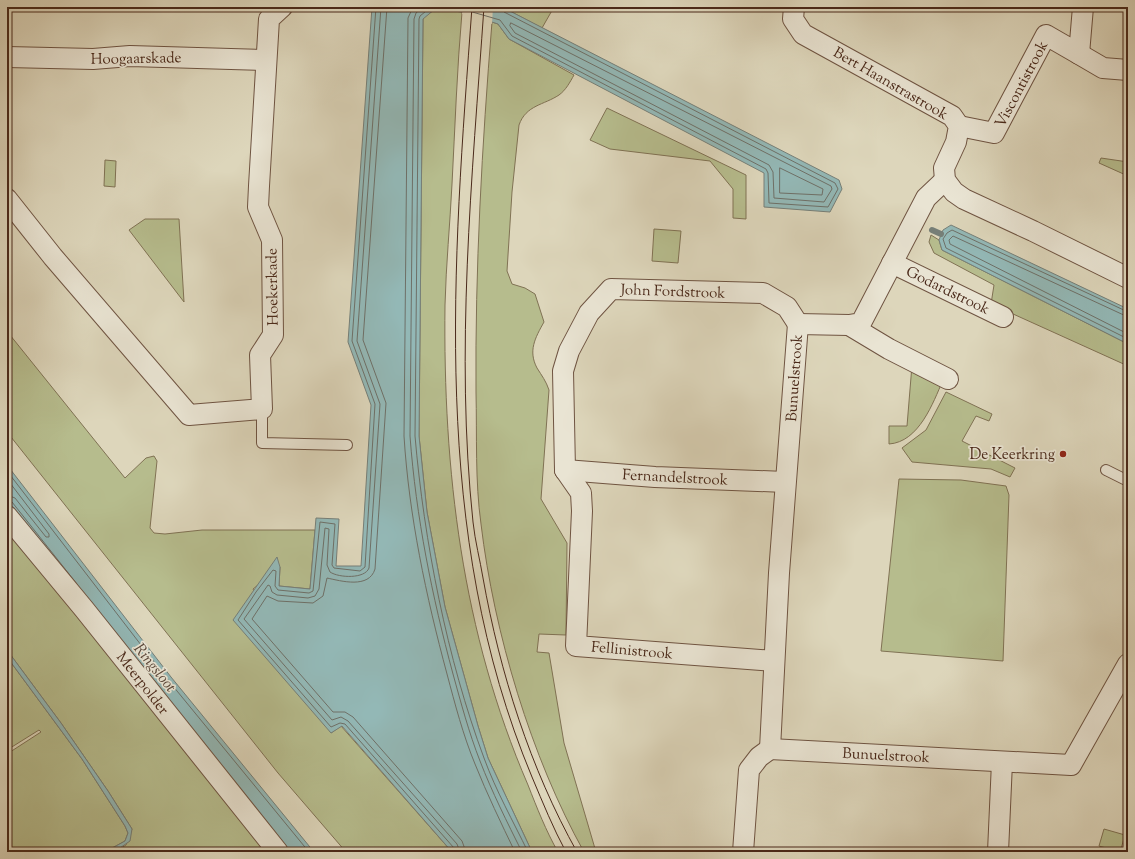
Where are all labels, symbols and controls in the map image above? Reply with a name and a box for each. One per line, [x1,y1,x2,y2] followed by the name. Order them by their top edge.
[991,38,1054,132] street label: Viscontistrook
[829,43,952,126] street label: Bert Haanstrastrook
[90,48,182,71] street label: Hoogaarskade
[262,248,285,326] street label: Hoekerkade
[902,262,993,321] street label: Godardstrook
[619,280,726,305] street label: John Fordstrook
[782,334,809,423] street label: Bunuelstrook
[969,445,1055,466] place label: De Keerkring
[1058,449,1068,459] marker: De Keerkring
[622,465,728,492] street label: Fernandelstrook
[590,637,674,666] street label: Fellinistrook
[127,639,181,698] water label: Ringsloot
[111,648,173,720] street label: Meerpolder
[842,744,930,769] street label: Bunuelstrook

